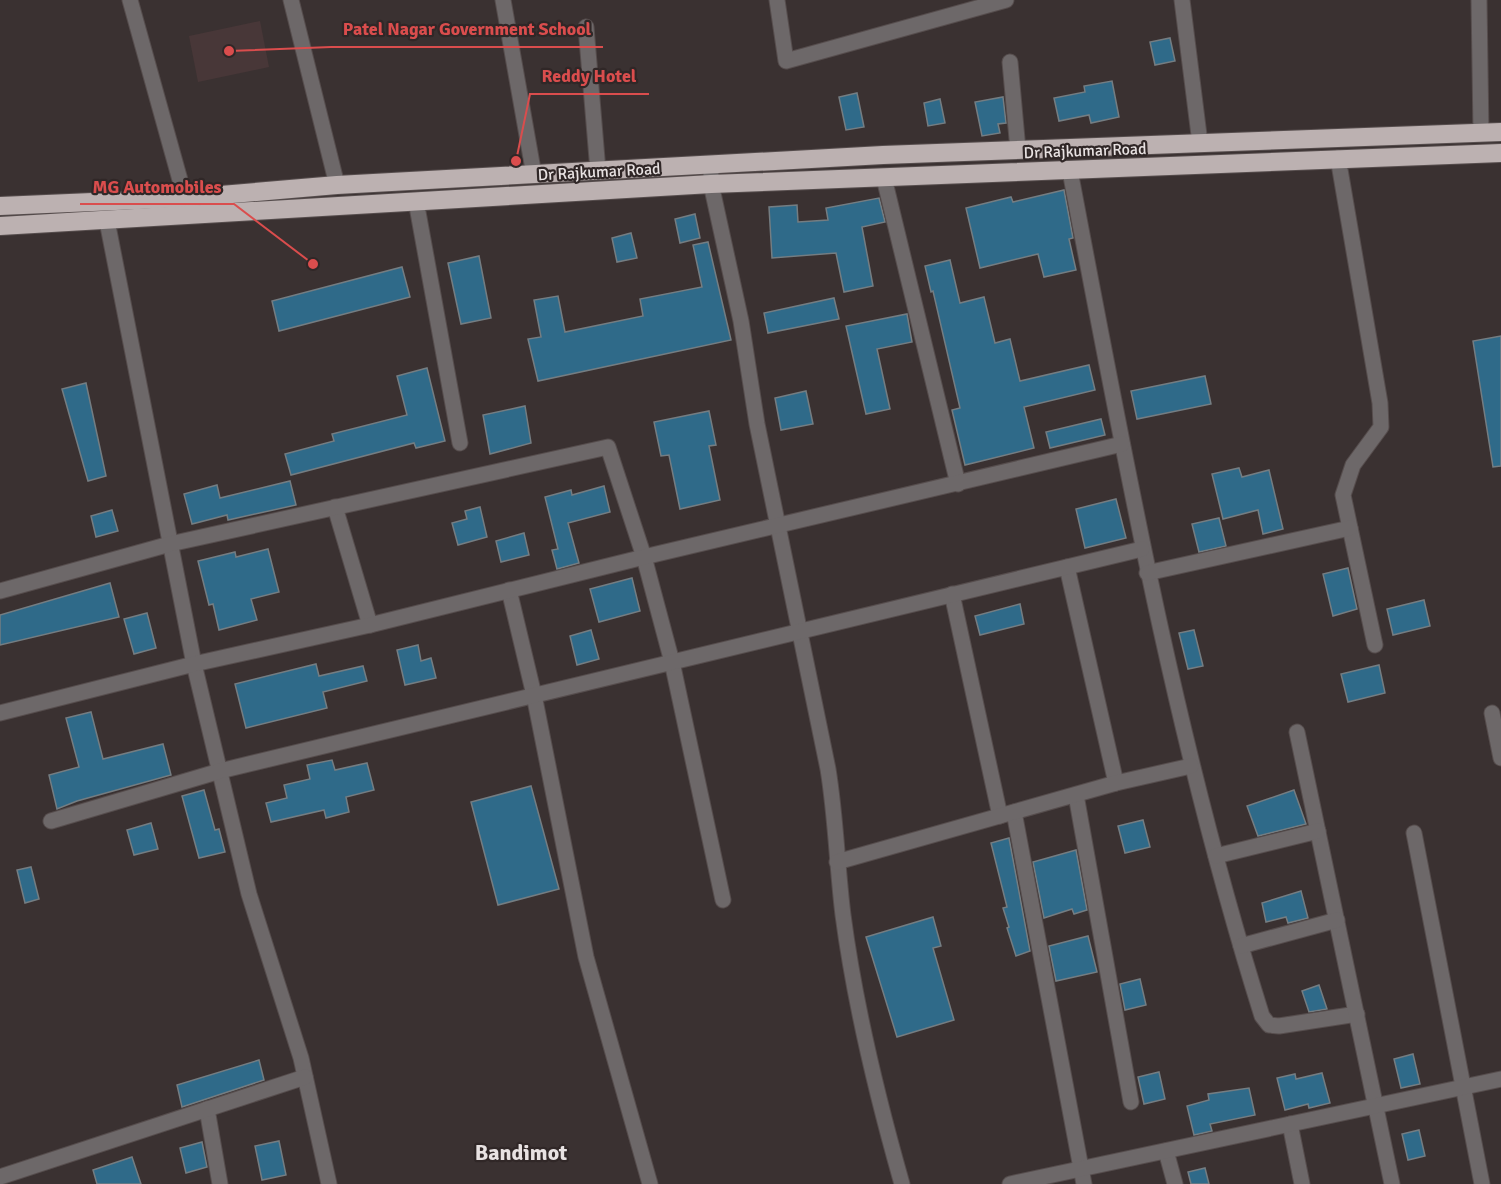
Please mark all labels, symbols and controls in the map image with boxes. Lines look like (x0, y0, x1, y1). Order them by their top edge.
callout: Patel Nagar Government School (331, 11, 603, 47)
text: Patel Nagar Government School (343, 18, 592, 40)
callout: Reddy Hotel (530, 58, 649, 94)
text: Reddy Hotel (542, 65, 637, 87)
street label: Dr Rajkumar Road (1023, 139, 1147, 163)
street label: Dr Rajkumar Road (537, 159, 661, 185)
callout: MG Automobiles (80, 168, 234, 204)
text: MG Automobiles (92, 176, 222, 198)
district label: Bandimot (475, 1139, 567, 1166)

